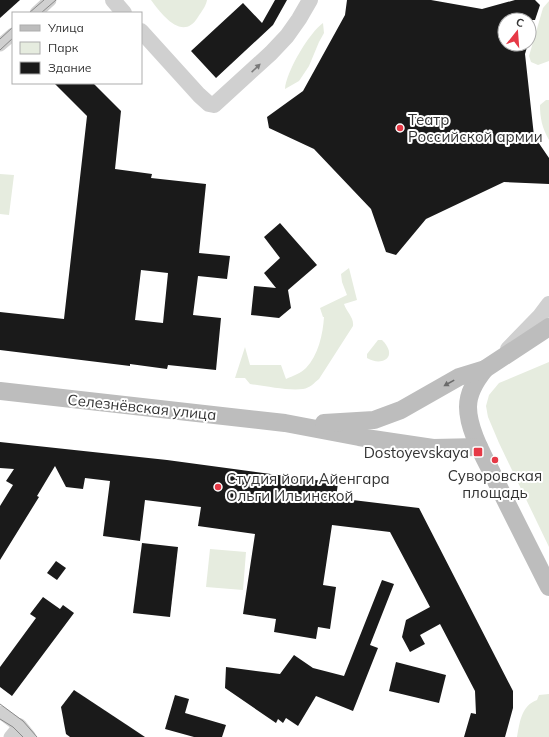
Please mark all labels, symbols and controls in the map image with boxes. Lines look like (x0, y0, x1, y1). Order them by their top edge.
legend (12, 12, 142, 84)
north arrow (497, 12, 537, 52)
text: С (514, 15, 526, 30)
text: Улица (47, 20, 84, 35)
text: Парк (48, 40, 79, 55)
text: Здание (48, 60, 92, 75)
one-way arrow (251, 63, 261, 72)
place label: Театр Российской армии (408, 110, 543, 146)
marker: Театр Российской армии (395, 123, 405, 133)
one-way arrow (443, 379, 455, 386)
street label: Селезнёвская улица (67, 390, 217, 424)
place label: Dostoyevskaya (364, 443, 469, 462)
marker: Dostoyevskaya (472, 446, 484, 458)
marker: Суворовская площадь (490, 455, 500, 465)
place label: Суворовская площадь (448, 466, 542, 502)
place label: Студия йоги Айенгара Ольги Ильинской (226, 469, 390, 505)
marker: Студия йоги Айенгара Ольги Ильинской (213, 482, 223, 492)

